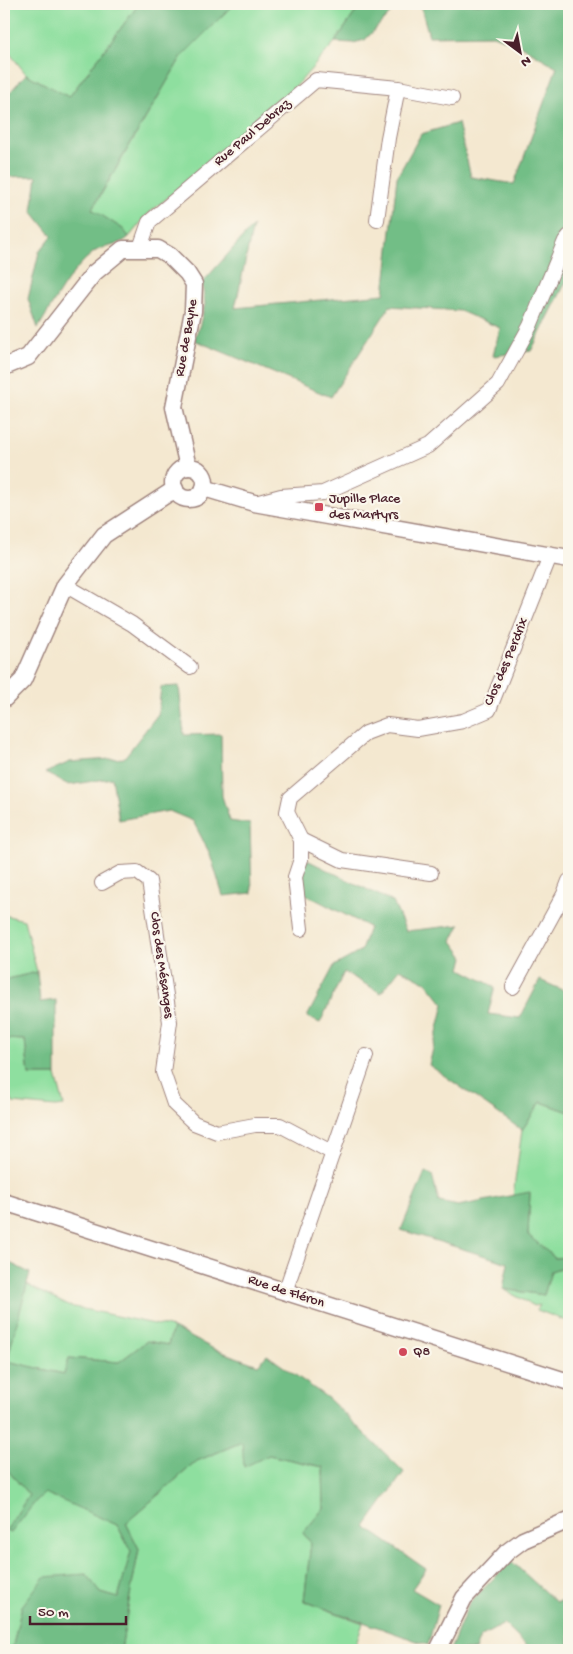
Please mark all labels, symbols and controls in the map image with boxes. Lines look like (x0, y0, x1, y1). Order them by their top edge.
north arrow (496, 28, 546, 78)
text: N (517, 51, 534, 71)
street label: Rue Paul Debraz (211, 95, 296, 170)
street label: Rue de Beyne (172, 297, 202, 378)
place label: Jupille Place des Martyrs (329, 491, 401, 524)
marker: Jupille Place des Martyrs (313, 501, 325, 513)
street label: Clos des Perdrix (481, 615, 533, 708)
street label: Clos des Mésanges (145, 911, 177, 1020)
street label: Rue de Fléron (246, 1272, 327, 1312)
place label: Q8 (413, 1344, 430, 1361)
marker: Q8 (397, 1346, 409, 1358)
scale bar (30, 1594, 126, 1626)
text: 50 m (38, 1604, 69, 1622)

